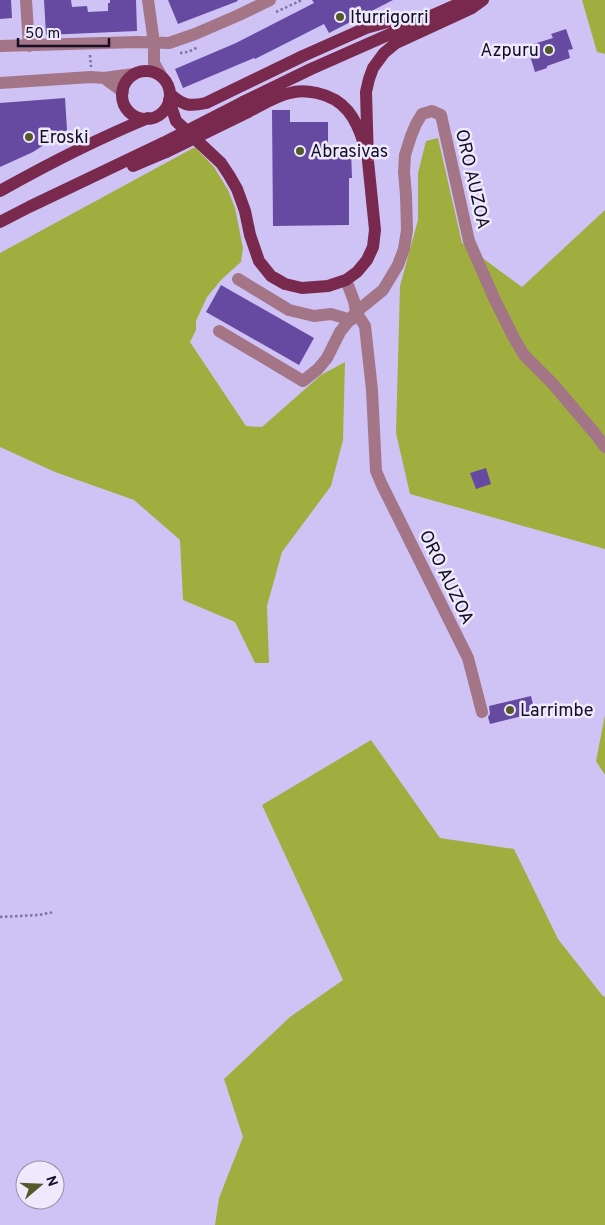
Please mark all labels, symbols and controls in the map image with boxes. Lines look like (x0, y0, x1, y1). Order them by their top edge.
place label: Iturrigorri (350, 7, 429, 30)
marker: Iturrigorri (334, 11, 346, 23)
scale bar (18, 15, 109, 47)
text: 50 m (25, 25, 60, 44)
place label: Azpuru (480, 40, 539, 63)
marker: Azpuru (543, 44, 555, 56)
place label: Eroski (39, 127, 89, 150)
street label: ORO AUZOA (449, 127, 494, 232)
marker: Eroski (23, 131, 35, 143)
place label: Abrasivas (310, 141, 388, 164)
marker: Abrasivas (294, 145, 306, 157)
street label: ORO AUZOA (413, 527, 478, 628)
place label: Larrimbe (520, 700, 594, 723)
marker: Larrimbe (504, 704, 516, 716)
north arrow (15, 1160, 65, 1210)
text: N (41, 1174, 61, 1189)

